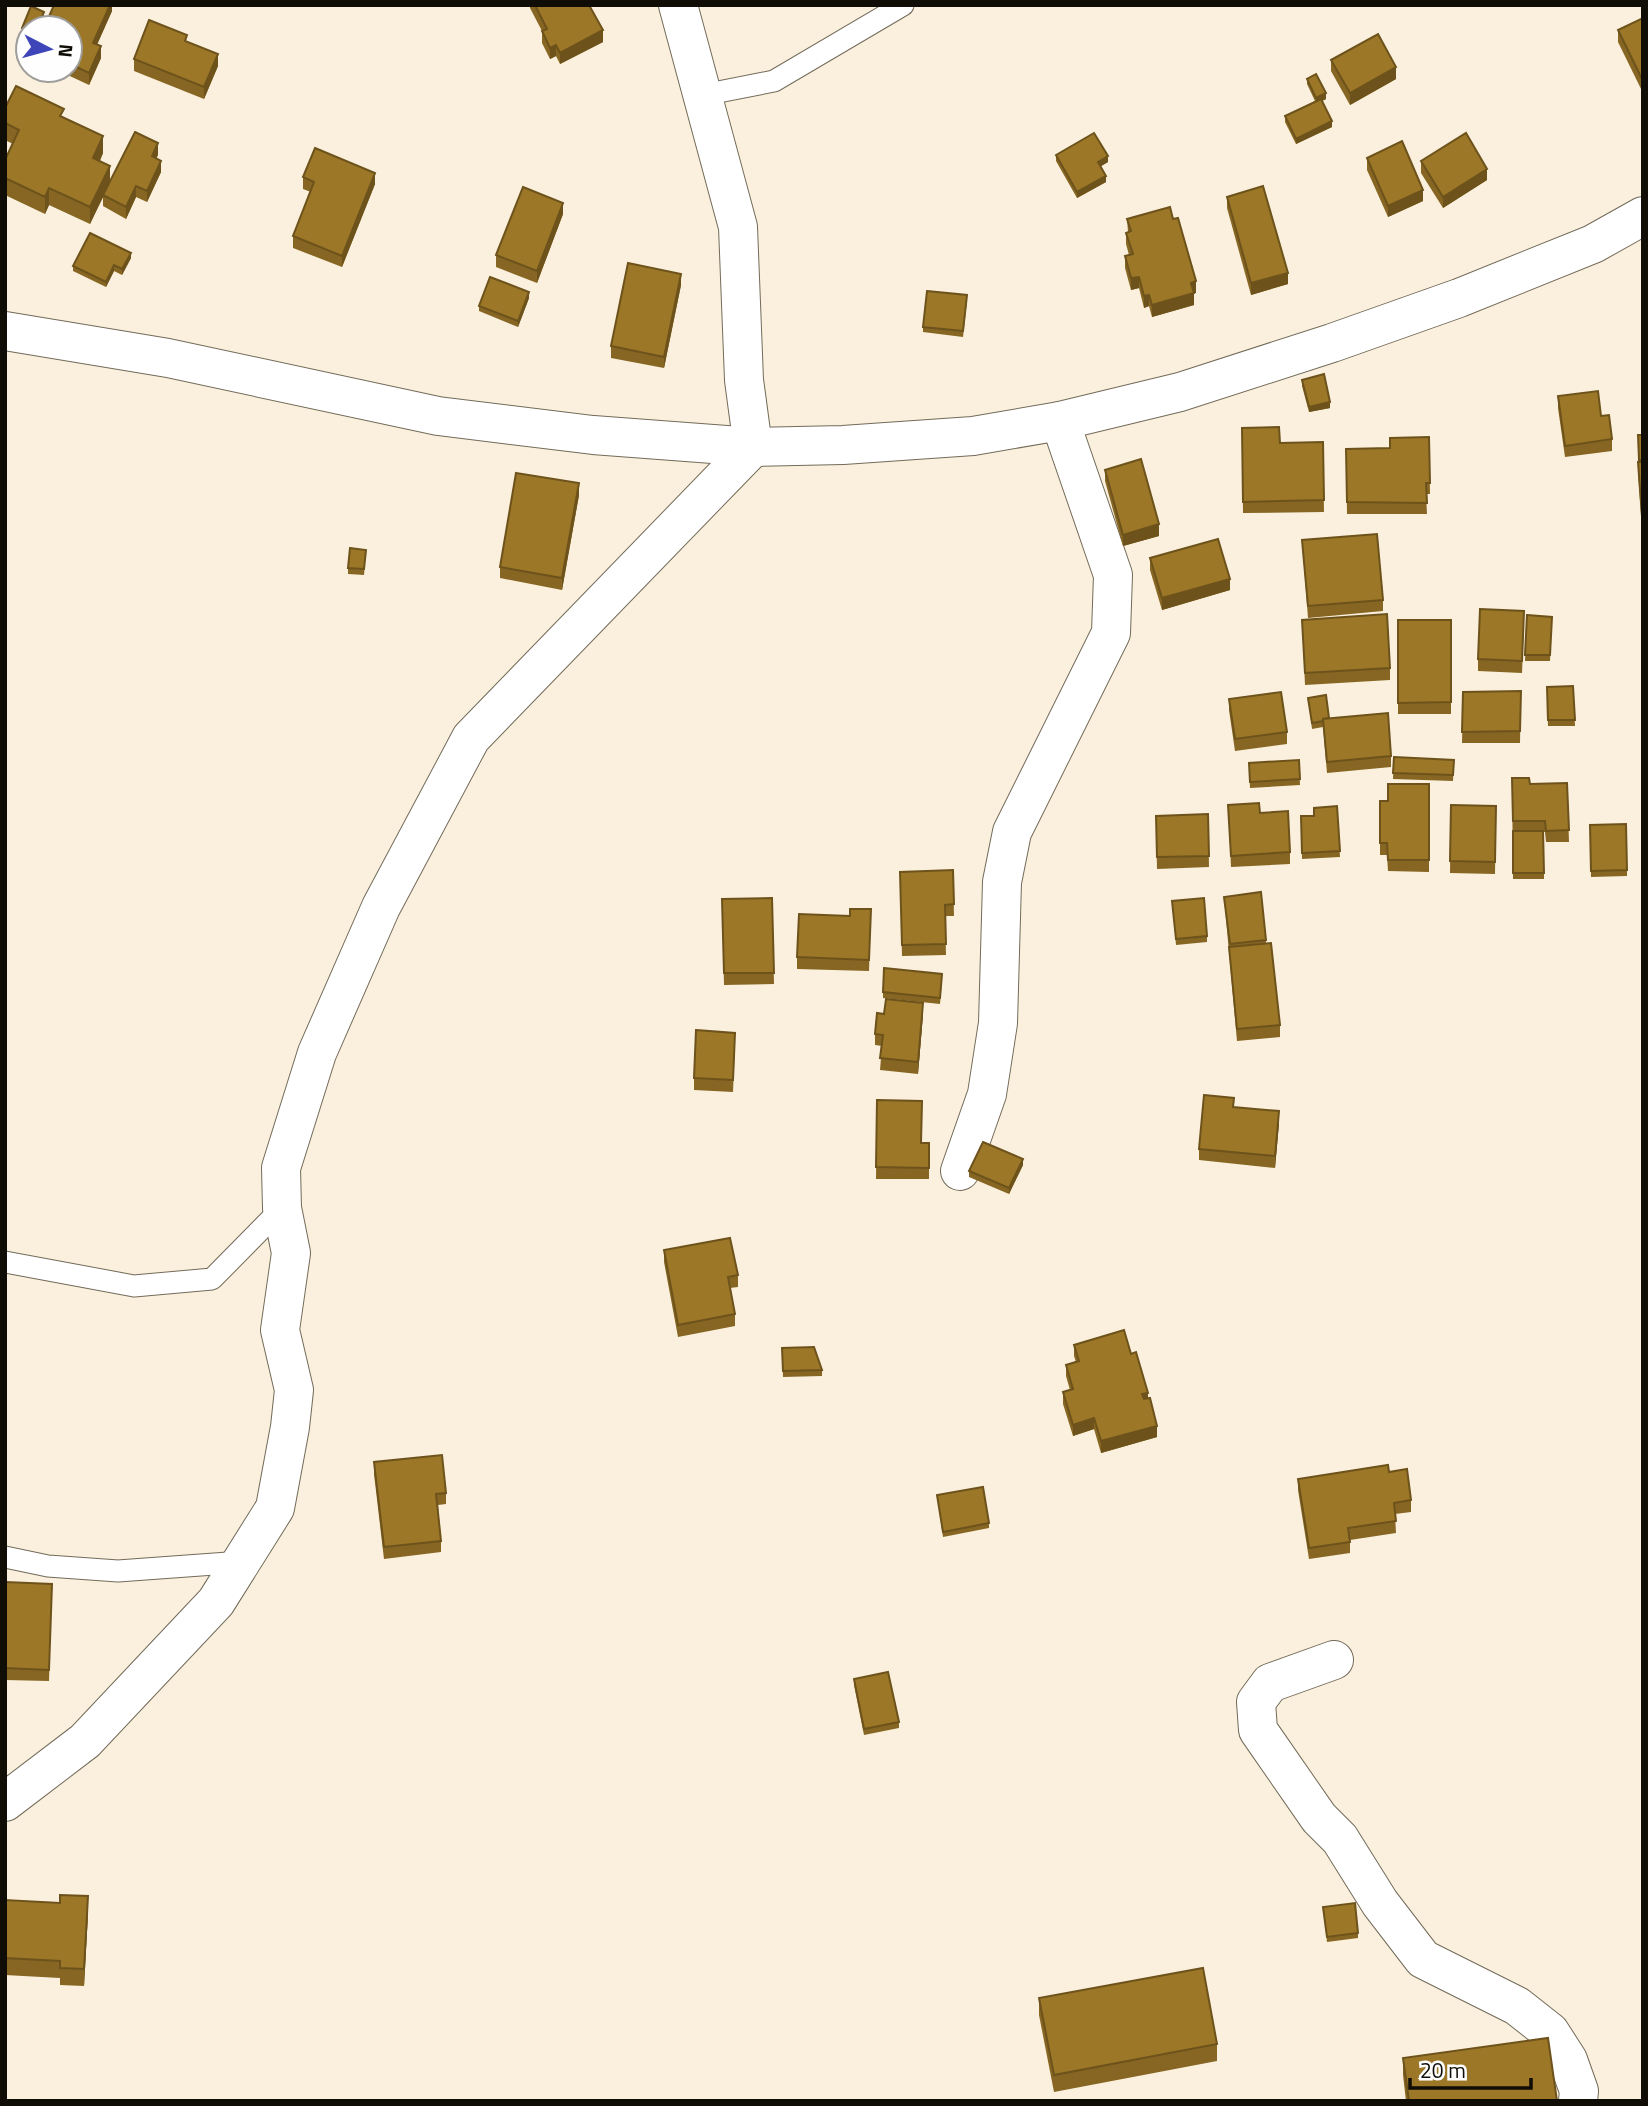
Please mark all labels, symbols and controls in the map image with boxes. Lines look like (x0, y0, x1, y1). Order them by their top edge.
north arrow (14, 14, 84, 84)
text: N (51, 43, 82, 59)
scale bar (1410, 2046, 1531, 2090)
text: 20 m (1420, 2054, 1466, 2086)

